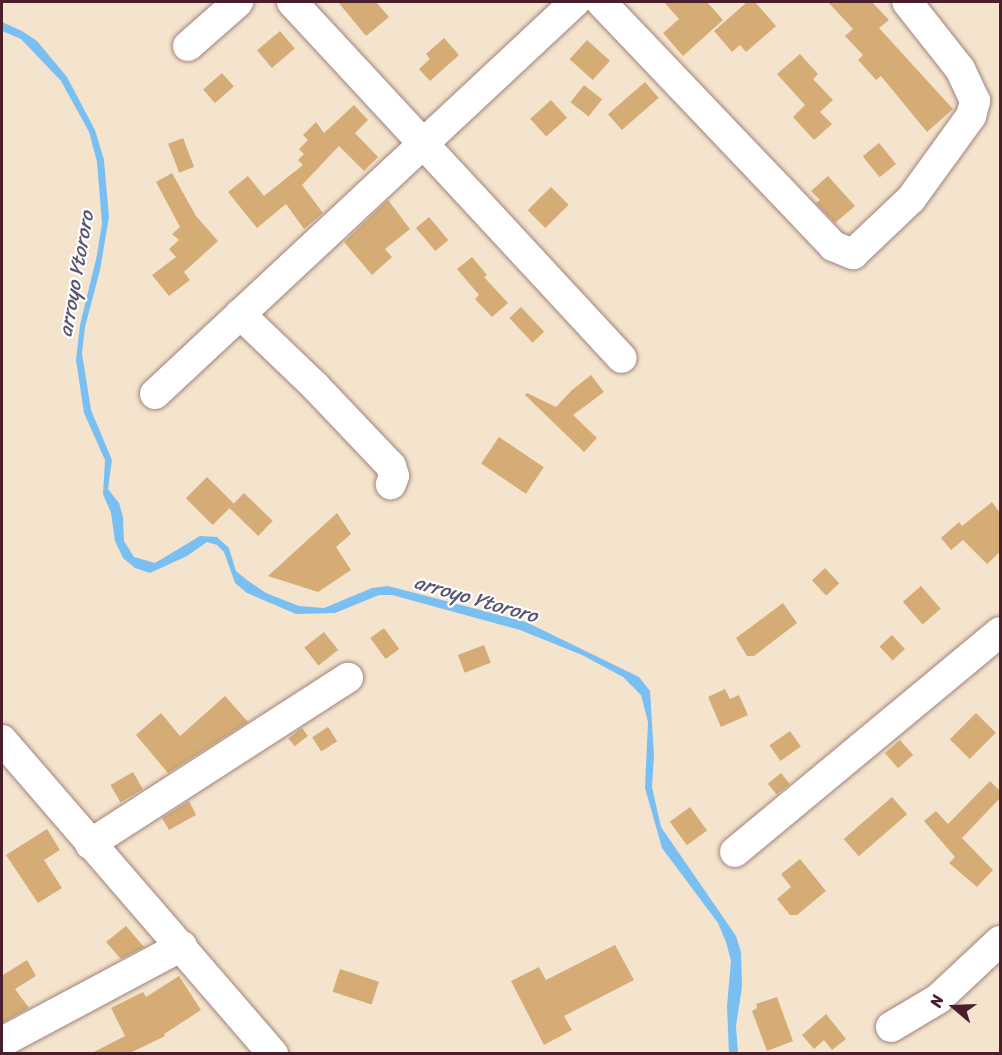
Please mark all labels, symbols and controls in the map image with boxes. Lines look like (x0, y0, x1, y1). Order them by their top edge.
water label: arroyo Ytororo (53, 209, 99, 339)
water label: arroyo Ytororo (412, 570, 540, 628)
north arrow (924, 977, 984, 1037)
text: N (921, 991, 952, 1011)

